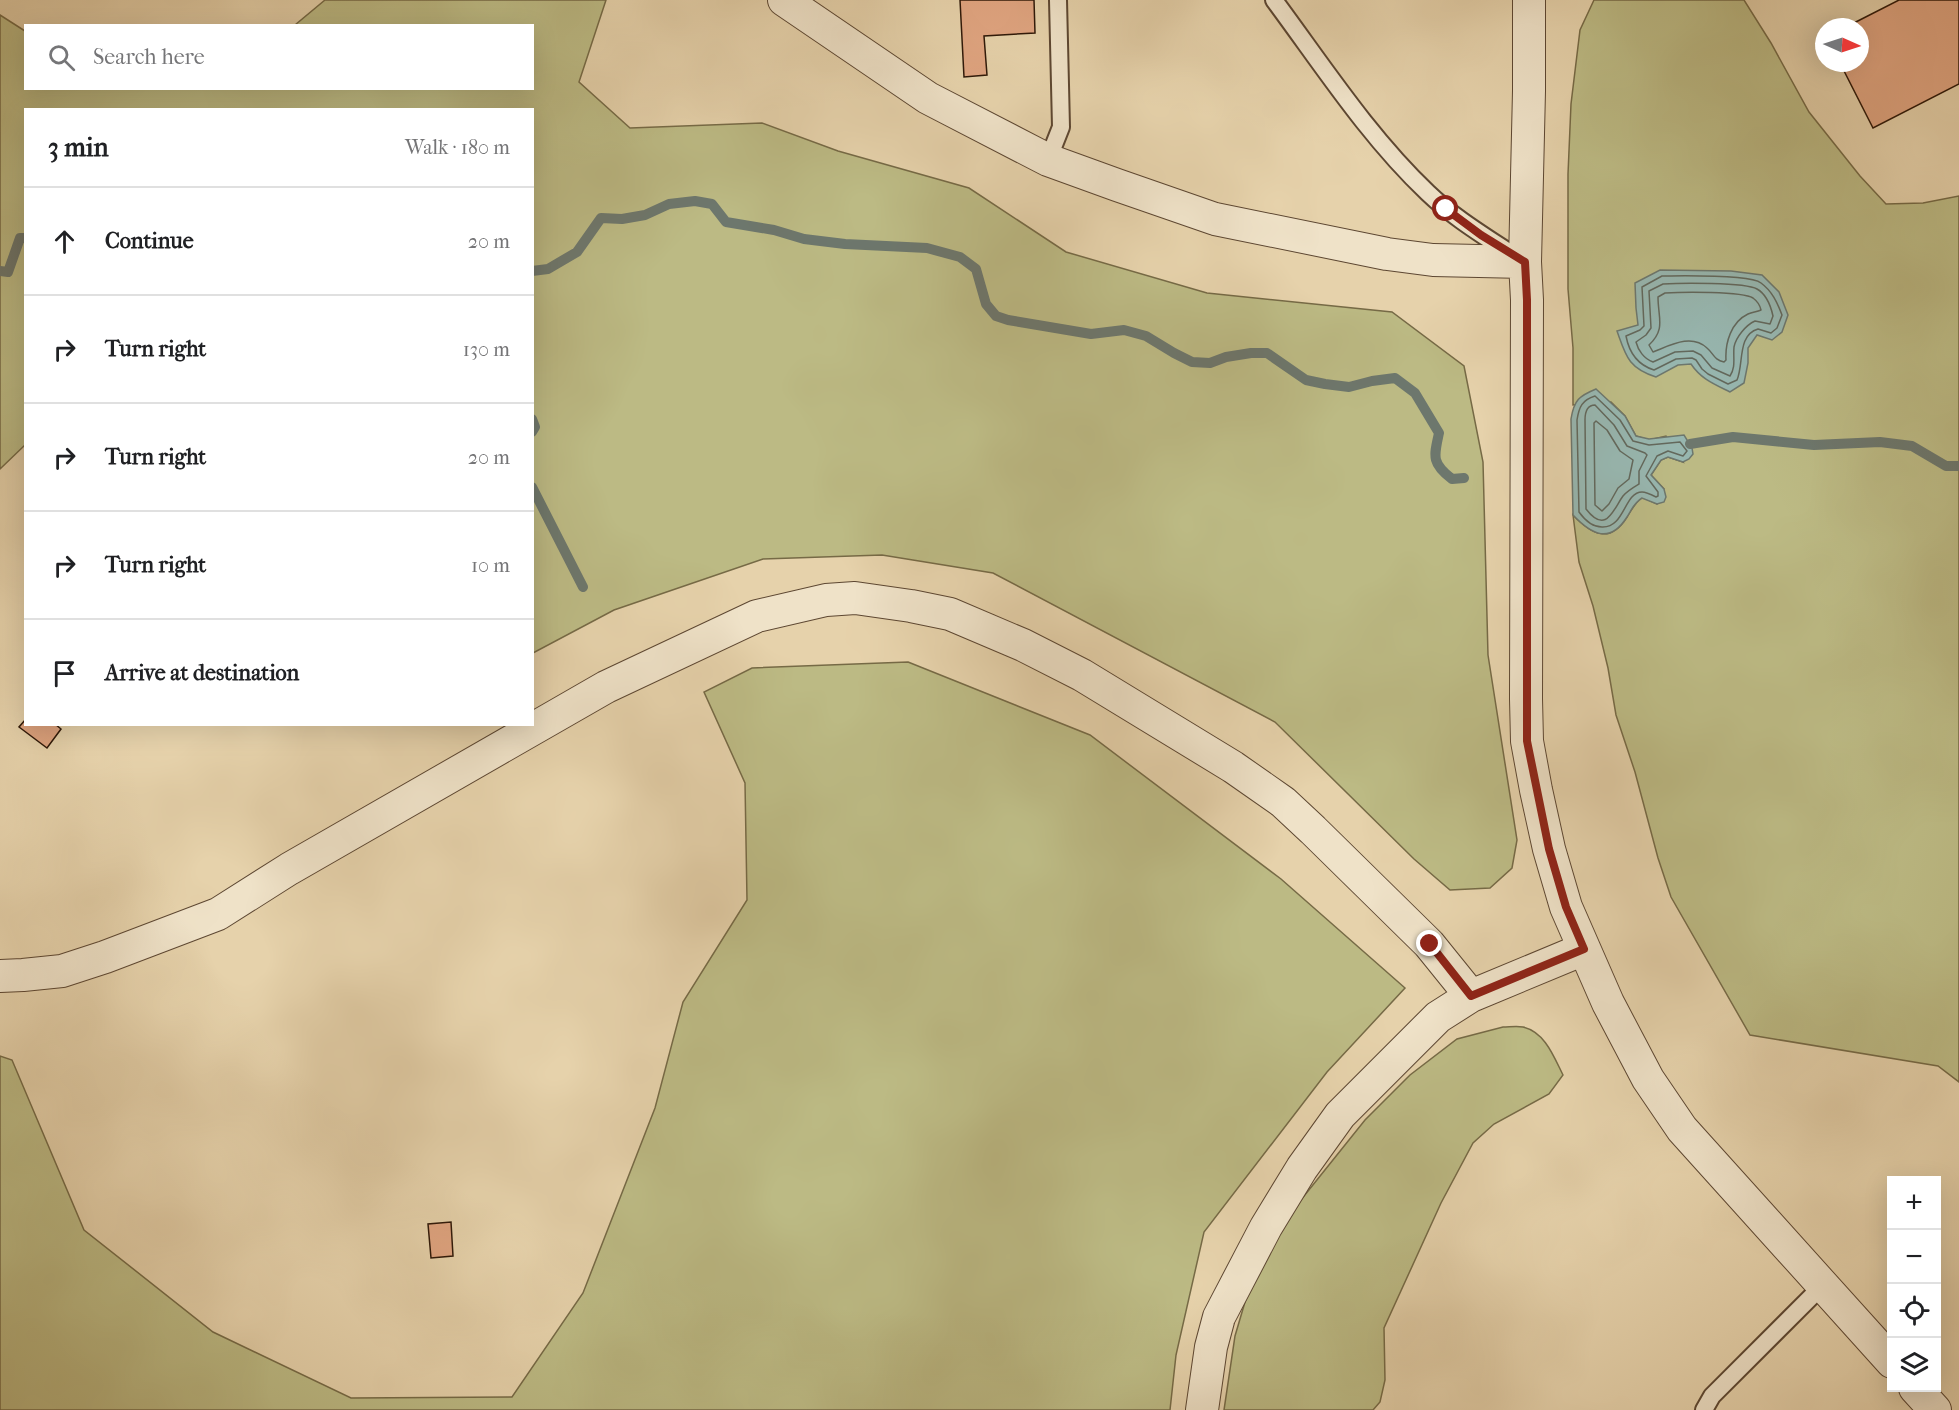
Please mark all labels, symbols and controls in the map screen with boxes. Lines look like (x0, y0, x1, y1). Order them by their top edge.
north arrow (1815, 18, 1869, 72)
search box (24, 24, 534, 90)
icon: search (45, 41, 78, 74)
text: Search here (93, 44, 205, 70)
text: 3 min (48, 132, 109, 163)
text: Walk · 180 m (405, 136, 510, 159)
route start (1432, 195, 1458, 221)
icon: ahead (48, 225, 81, 258)
text: Continue (105, 228, 194, 254)
text: 20 m (468, 230, 510, 253)
icon: right (48, 333, 81, 366)
text: Turn right (105, 336, 206, 362)
text: 130 m (463, 338, 510, 361)
icon: right (48, 441, 81, 474)
text: Turn right (105, 444, 206, 470)
text: 20 m (468, 446, 510, 469)
icon: right (48, 549, 81, 582)
text: Turn right (105, 552, 206, 578)
text: 10 m (471, 554, 510, 577)
icon: arrive (48, 657, 81, 690)
text: Arrive at destination (105, 660, 299, 686)
route end (1416, 930, 1442, 956)
map controls (1887, 1176, 1941, 1392)
button: + (1887, 1176, 1941, 1230)
button: − (1887, 1230, 1941, 1284)
button: locate (1887, 1284, 1941, 1338)
button: layers (1887, 1338, 1941, 1392)

